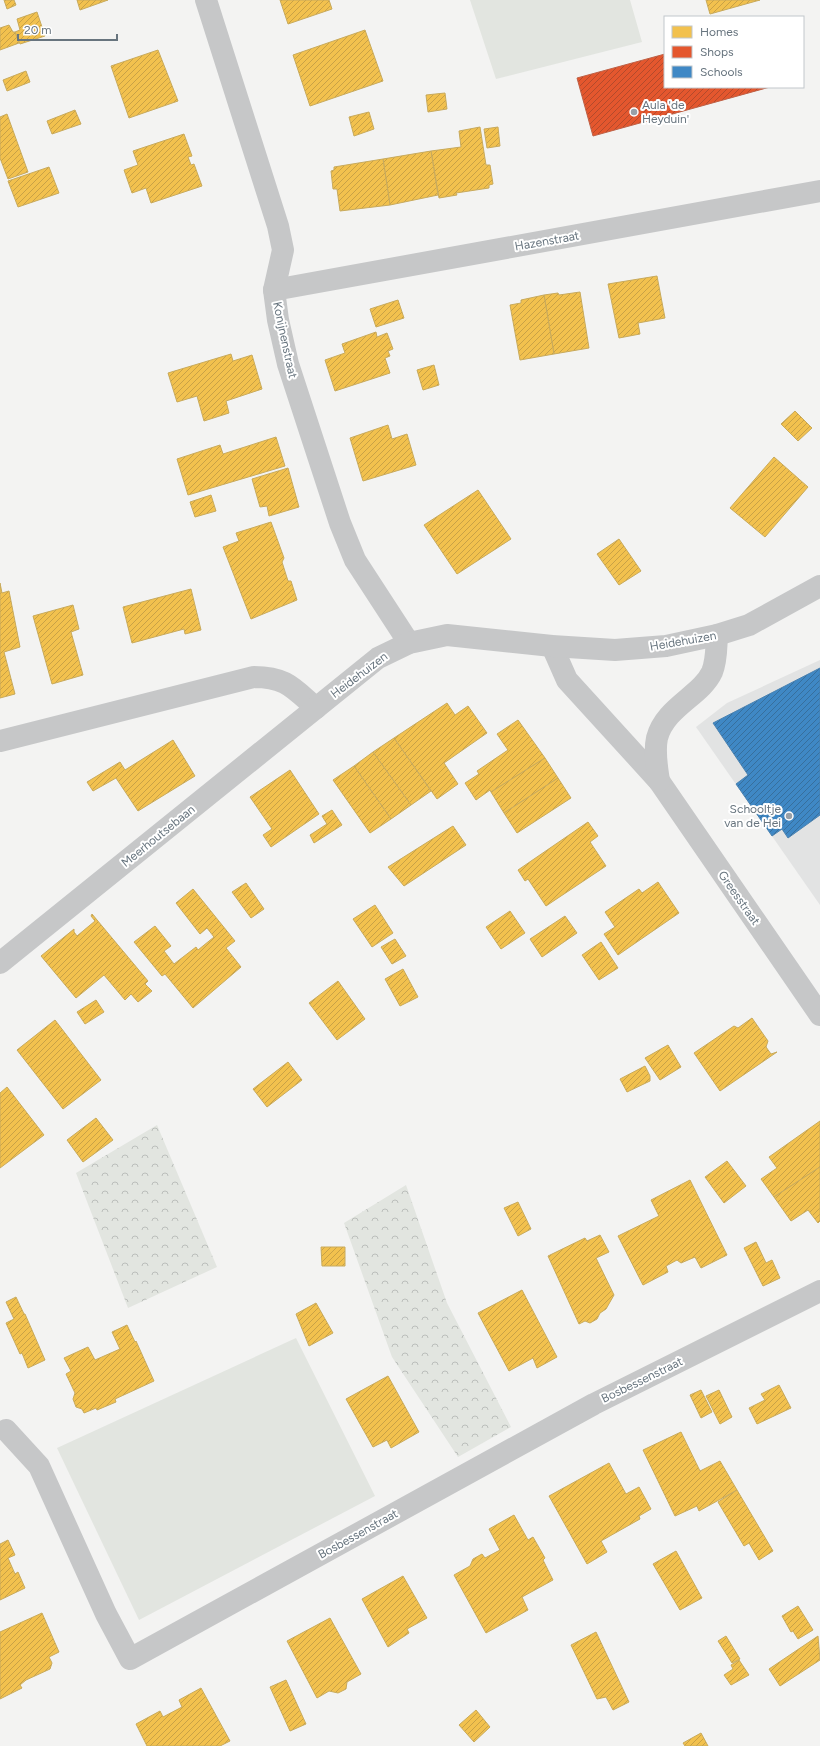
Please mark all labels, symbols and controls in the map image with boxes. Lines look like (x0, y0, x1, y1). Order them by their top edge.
scale bar (18, 16, 117, 42)
legend (664, 16, 804, 88)
text: 20 m (24, 23, 52, 37)
text: Homes (700, 25, 739, 39)
text: Shops (700, 45, 734, 59)
text: Schools (700, 65, 743, 79)
place label: Aula 'de Heyduin' (642, 98, 689, 126)
marker: Aula 'de Heyduin' (629, 107, 639, 117)
street label: Hazenstraat (514, 228, 581, 254)
street label: Konijnenstraat (270, 300, 300, 380)
street label: Heidehuizen (649, 628, 718, 654)
street label: Heidehuizen (328, 649, 390, 701)
street label: Meerhoutsebaan (118, 802, 198, 870)
place label: Schooltje van de Hei (724, 802, 781, 830)
marker: Schooltje van de Hei (784, 811, 794, 821)
street label: Greesstraat (715, 868, 763, 928)
street label: Bosbessenstraat (599, 1354, 685, 1406)
street label: Bosbessenstraat (316, 1506, 401, 1562)

